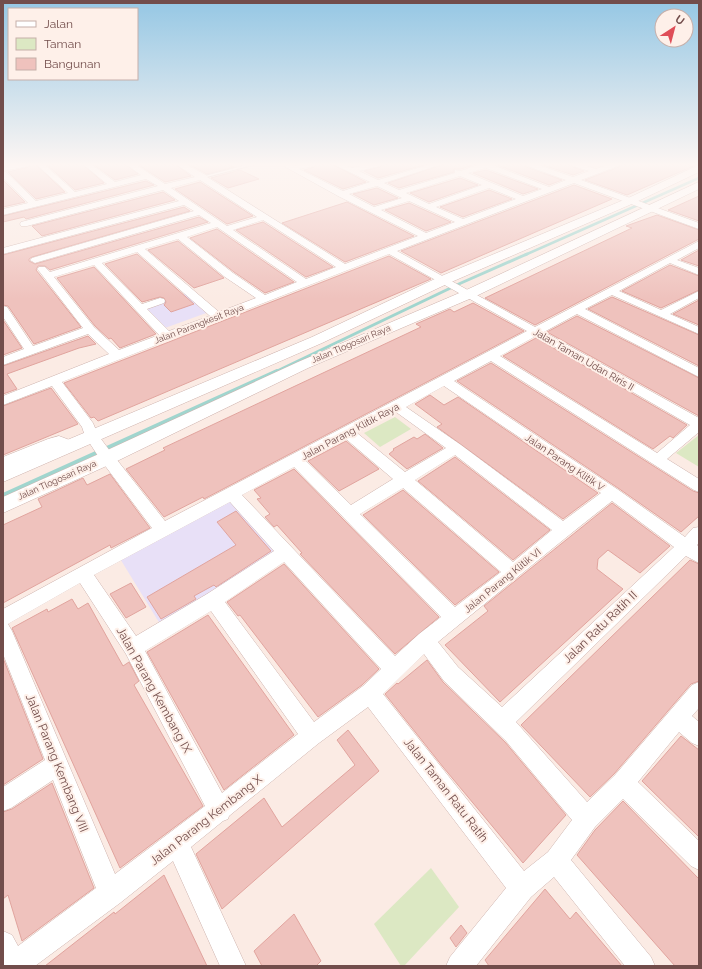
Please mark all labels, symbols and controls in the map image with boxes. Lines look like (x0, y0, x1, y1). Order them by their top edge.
legend (8, 8, 138, 80)
north arrow (654, 8, 694, 48)
text: U (672, 13, 687, 28)
text: Jalan (44, 17, 73, 31)
text: Taman (44, 37, 81, 51)
text: Bangunan (44, 57, 101, 71)
street label: Jalan Parangkesit Raya (153, 302, 245, 346)
street label: Jalan Tlogosari Raya (310, 323, 392, 365)
street label: Jalan Taman Udan Riris II (532, 326, 636, 393)
street label: Jalan Parang Klitik Raya (300, 401, 401, 462)
street label: Jalan Parang Klitik V (523, 432, 607, 493)
street label: Jalan Tlogosari Raya (16, 458, 98, 502)
street label: Jalan Parang Klitik VI (462, 546, 543, 615)
street label: Jalan Ratu Ratih II (560, 588, 640, 666)
street label: Jalan Parang Kembang IX (114, 625, 195, 756)
street label: Jalan Parang Kembang VIII (23, 692, 91, 834)
street label: Jalan Taman Ratu Ratih (401, 735, 491, 845)
street label: Jalan Parang Kembang X (147, 772, 265, 868)

